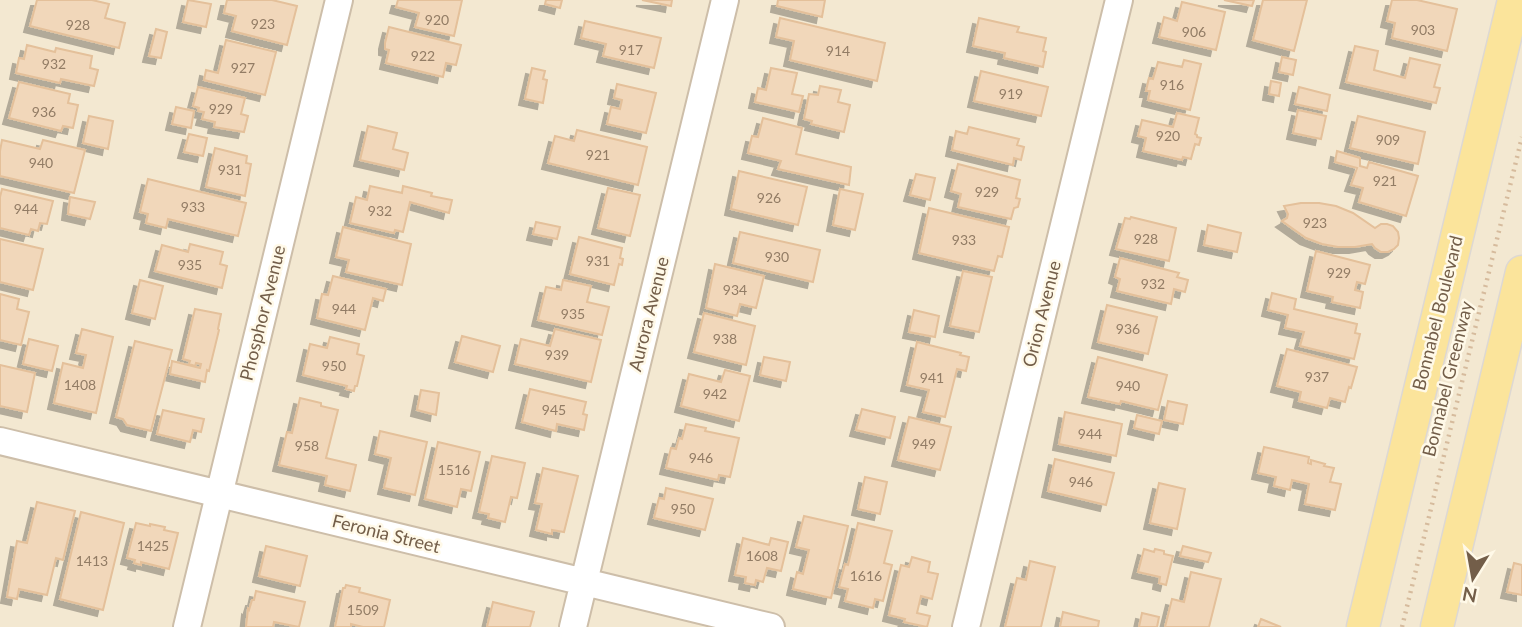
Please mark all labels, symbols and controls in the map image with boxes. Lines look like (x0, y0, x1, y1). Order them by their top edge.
house number: 920 (425, 11, 449, 28)
house number: 923 (251, 15, 275, 32)
house number: 928 (66, 16, 90, 33)
house number: 903 (1411, 21, 1435, 38)
house number: 906 (1182, 23, 1206, 40)
house number: 917 (619, 41, 643, 58)
house number: 914 (826, 42, 850, 59)
house number: 922 (411, 47, 435, 64)
house number: 932 (42, 55, 66, 72)
house number: 927 (231, 59, 255, 76)
house number: 916 (1160, 76, 1184, 93)
house number: 919 (999, 85, 1023, 102)
house number: 929 (209, 100, 233, 117)
house number: 936 (32, 103, 56, 120)
house number: 920 (1156, 127, 1180, 144)
house number: 909 (1376, 131, 1400, 148)
house number: 921 (586, 146, 610, 163)
house number: 940 (29, 154, 53, 171)
house number: 931 (218, 161, 242, 178)
house number: 921 (1373, 172, 1397, 189)
house number: 929 (975, 183, 999, 200)
house number: 926 (757, 189, 781, 206)
house number: 933 (181, 198, 205, 215)
house number: 944 (14, 200, 38, 217)
house number: 932 (368, 202, 392, 219)
house number: 923 (1303, 214, 1327, 231)
house number: 928 (1134, 230, 1158, 247)
house number: 933 (952, 231, 976, 248)
street label: Bonnabel Boulevard (1407, 233, 1467, 392)
street label: Phosphor Avenue (235, 243, 290, 383)
house number: 930 (765, 248, 789, 265)
house number: 931 (586, 252, 610, 269)
street label: Aurora Avenue (623, 254, 673, 373)
house number: 935 (178, 256, 202, 273)
street label: Orion Avenue (1017, 258, 1065, 369)
house number: 929 (1327, 264, 1351, 281)
house number: 932 (1141, 275, 1165, 292)
house number: 934 (723, 281, 747, 298)
street label: Bonnabel Greenway (1417, 298, 1477, 459)
house number: 944 (332, 300, 356, 317)
house number: 935 (561, 305, 585, 322)
house number: 936 (1116, 320, 1140, 337)
house number: 938 (713, 330, 737, 347)
house number: 939 (545, 346, 569, 363)
house number: 950 (322, 357, 346, 374)
house number: 937 (1305, 368, 1329, 385)
house number: 941 (920, 369, 944, 386)
house number: 1408 (64, 376, 96, 393)
house number: 940 (1116, 377, 1140, 394)
house number: 942 (703, 385, 727, 402)
house number: 945 (542, 401, 566, 418)
house number: 944 (1078, 425, 1102, 442)
house number: 949 (912, 435, 936, 452)
house number: 958 (295, 437, 319, 454)
house number: 946 (689, 449, 713, 466)
house number: 1516 (438, 461, 470, 478)
house number: 946 (1069, 473, 1093, 490)
house number: 950 (671, 500, 695, 517)
street label: Feronia Street (330, 509, 443, 557)
house number: 1425 (137, 537, 169, 554)
north arrow (1438, 543, 1508, 613)
house number: 1608 (746, 547, 778, 564)
house number: 1413 (76, 552, 108, 569)
house number: 1616 (850, 567, 882, 584)
text: N (1460, 582, 1479, 608)
house number: 1509 (347, 601, 379, 618)

